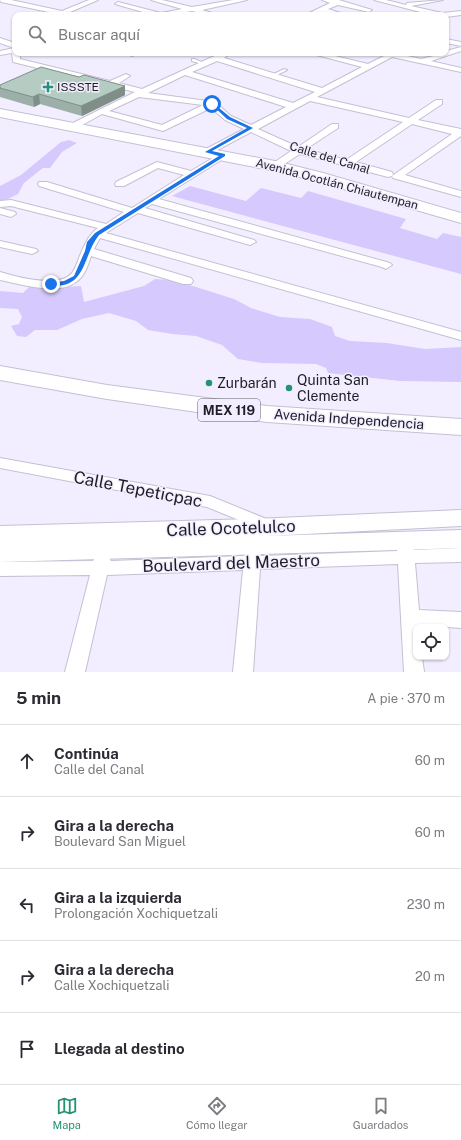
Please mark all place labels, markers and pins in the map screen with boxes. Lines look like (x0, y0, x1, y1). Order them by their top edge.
place label: ISSSTE (57, 80, 99, 94)
marker: ISSSTE (42, 81, 54, 93)
place label: Quinta San Clemente (297, 372, 369, 404)
place label: Zurbarán (217, 375, 277, 391)
marker: Zurbarán (204, 378, 214, 388)
marker: Quinta San Clemente (284, 383, 294, 393)

